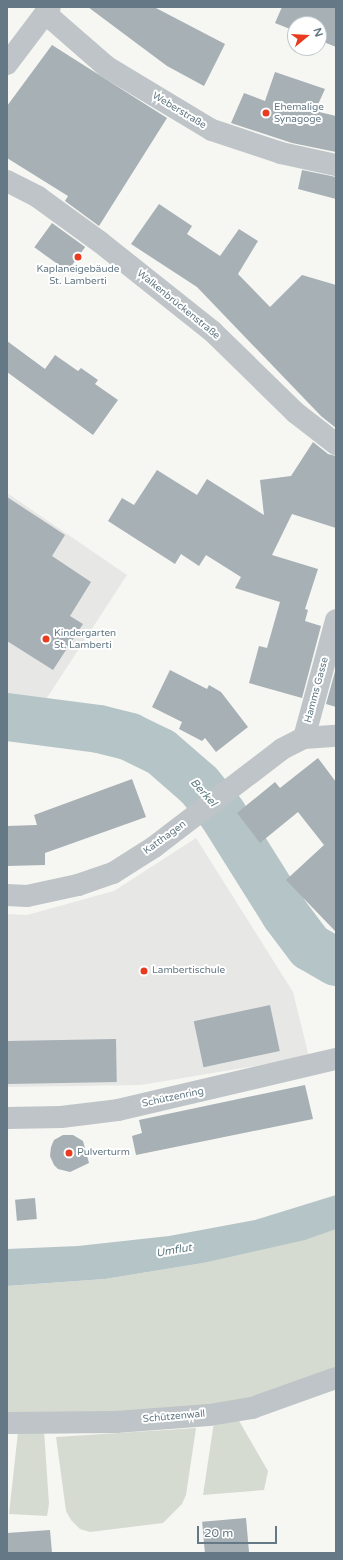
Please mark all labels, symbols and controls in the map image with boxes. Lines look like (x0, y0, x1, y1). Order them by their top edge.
north arrow (287, 16, 327, 56)
text: N (310, 26, 325, 39)
street label: Weberstraße (150, 90, 208, 132)
place label: Ehemalige Synagoge (274, 101, 324, 124)
marker: Ehemalige Synagoge (261, 108, 271, 118)
marker: Kaplaneigebäude St. Lamberti (73, 252, 83, 262)
place label: Kaplaneigebäude St. Lamberti (37, 263, 119, 286)
street label: Walkenbrückenstraße (134, 268, 222, 342)
place label: Kindergarten St. Lamberti (54, 627, 116, 650)
marker: Kindergarten St. Lamberti (41, 634, 51, 644)
street label: Hamms Gasse (302, 656, 332, 724)
water label: Berkel (187, 776, 219, 810)
street label: Katthagen (141, 819, 189, 857)
place label: Lambertischule (152, 965, 225, 977)
marker: Lambertischule (139, 966, 149, 976)
street label: Schützenring (141, 1086, 205, 1110)
place label: Pulverturm (77, 1147, 130, 1159)
marker: Pulverturm (64, 1148, 74, 1158)
water label: Umflut (155, 1241, 193, 1261)
street label: Schützenwall (142, 1408, 206, 1426)
scale bar (199, 1518, 279, 1544)
text: 20 m (204, 1526, 233, 1540)

